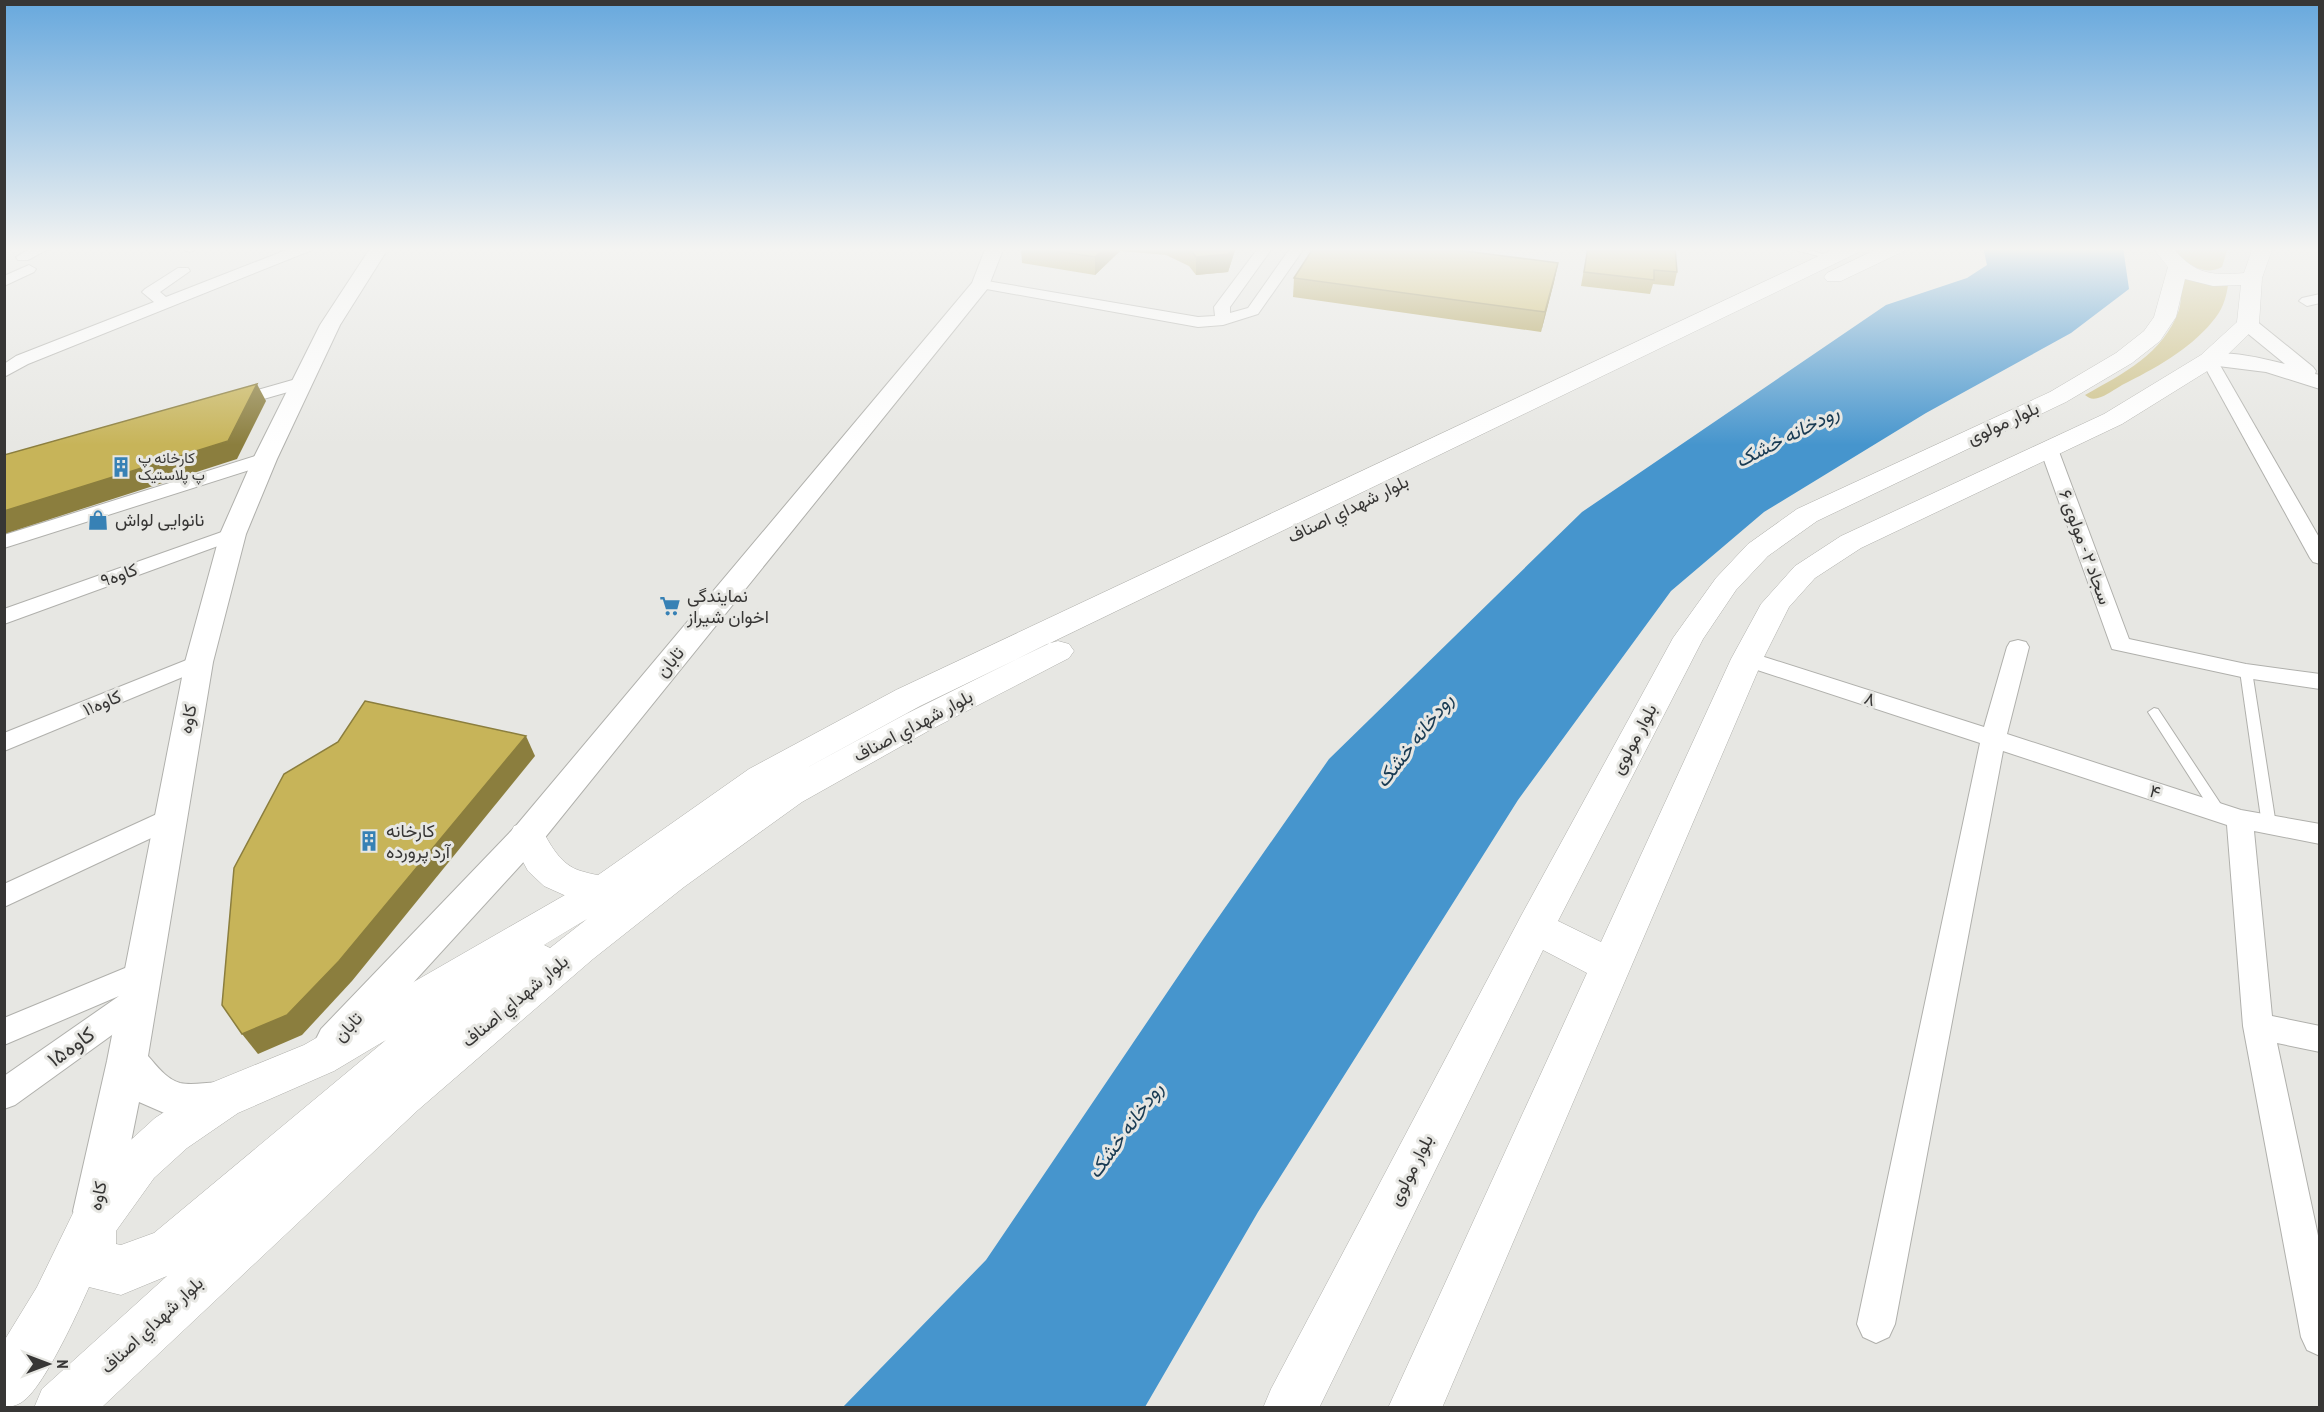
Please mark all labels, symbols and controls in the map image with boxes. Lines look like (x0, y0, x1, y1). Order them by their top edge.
street label: بلوار مولوی (1963, 396, 2042, 449)
water label: رودخانه خشک (1731, 399, 1843, 473)
place label: کارخانه پ پ پلاستیک (138, 448, 205, 485)
building icon: کارخانه پ پ پلاستیک (109, 455, 133, 479)
street label: بلوار شهداي اصناف (1283, 469, 1414, 551)
street label: سجاد ۲ - مولوی ۶ (2054, 486, 2117, 607)
shop icon: نانوایی لواش (86, 508, 110, 532)
place label: نانوایی لواش (115, 508, 204, 531)
street label: کاوه۹ (97, 557, 141, 592)
place label: نمایندگی اخوان شیراز (686, 584, 769, 628)
supermarket icon: نمایندگی اخوان شیراز (658, 594, 682, 618)
street label: تابان (650, 642, 689, 682)
street label: کاوه۱۱ (79, 684, 124, 721)
street label: بلوار شهداي اصناف (849, 684, 978, 770)
street label: ۸ (1862, 686, 1879, 711)
water label: رودخانه خشک (1369, 687, 1459, 793)
street label: بلوار مولوی (1605, 700, 1662, 778)
street label: کاوه (173, 702, 202, 735)
street label: ۴ (2147, 779, 2164, 804)
place label: کارخانه آرد پرورده (386, 819, 452, 864)
building icon: کارخانه آرد پرورده (357, 829, 381, 853)
street label: بلوار شهداي اصناف (457, 949, 575, 1055)
street label: تابان (328, 1007, 367, 1047)
street label: کاوه۱۵ (42, 1020, 100, 1073)
water label: رودخانه خشک (1081, 1076, 1169, 1183)
street label: بلوار مولوی (1383, 1130, 1438, 1209)
street label: کاوه (83, 1179, 112, 1213)
street label: بلوار شهداي اصناف (95, 1271, 211, 1381)
north arrow (18, 1334, 78, 1394)
text: N (53, 1360, 73, 1368)

